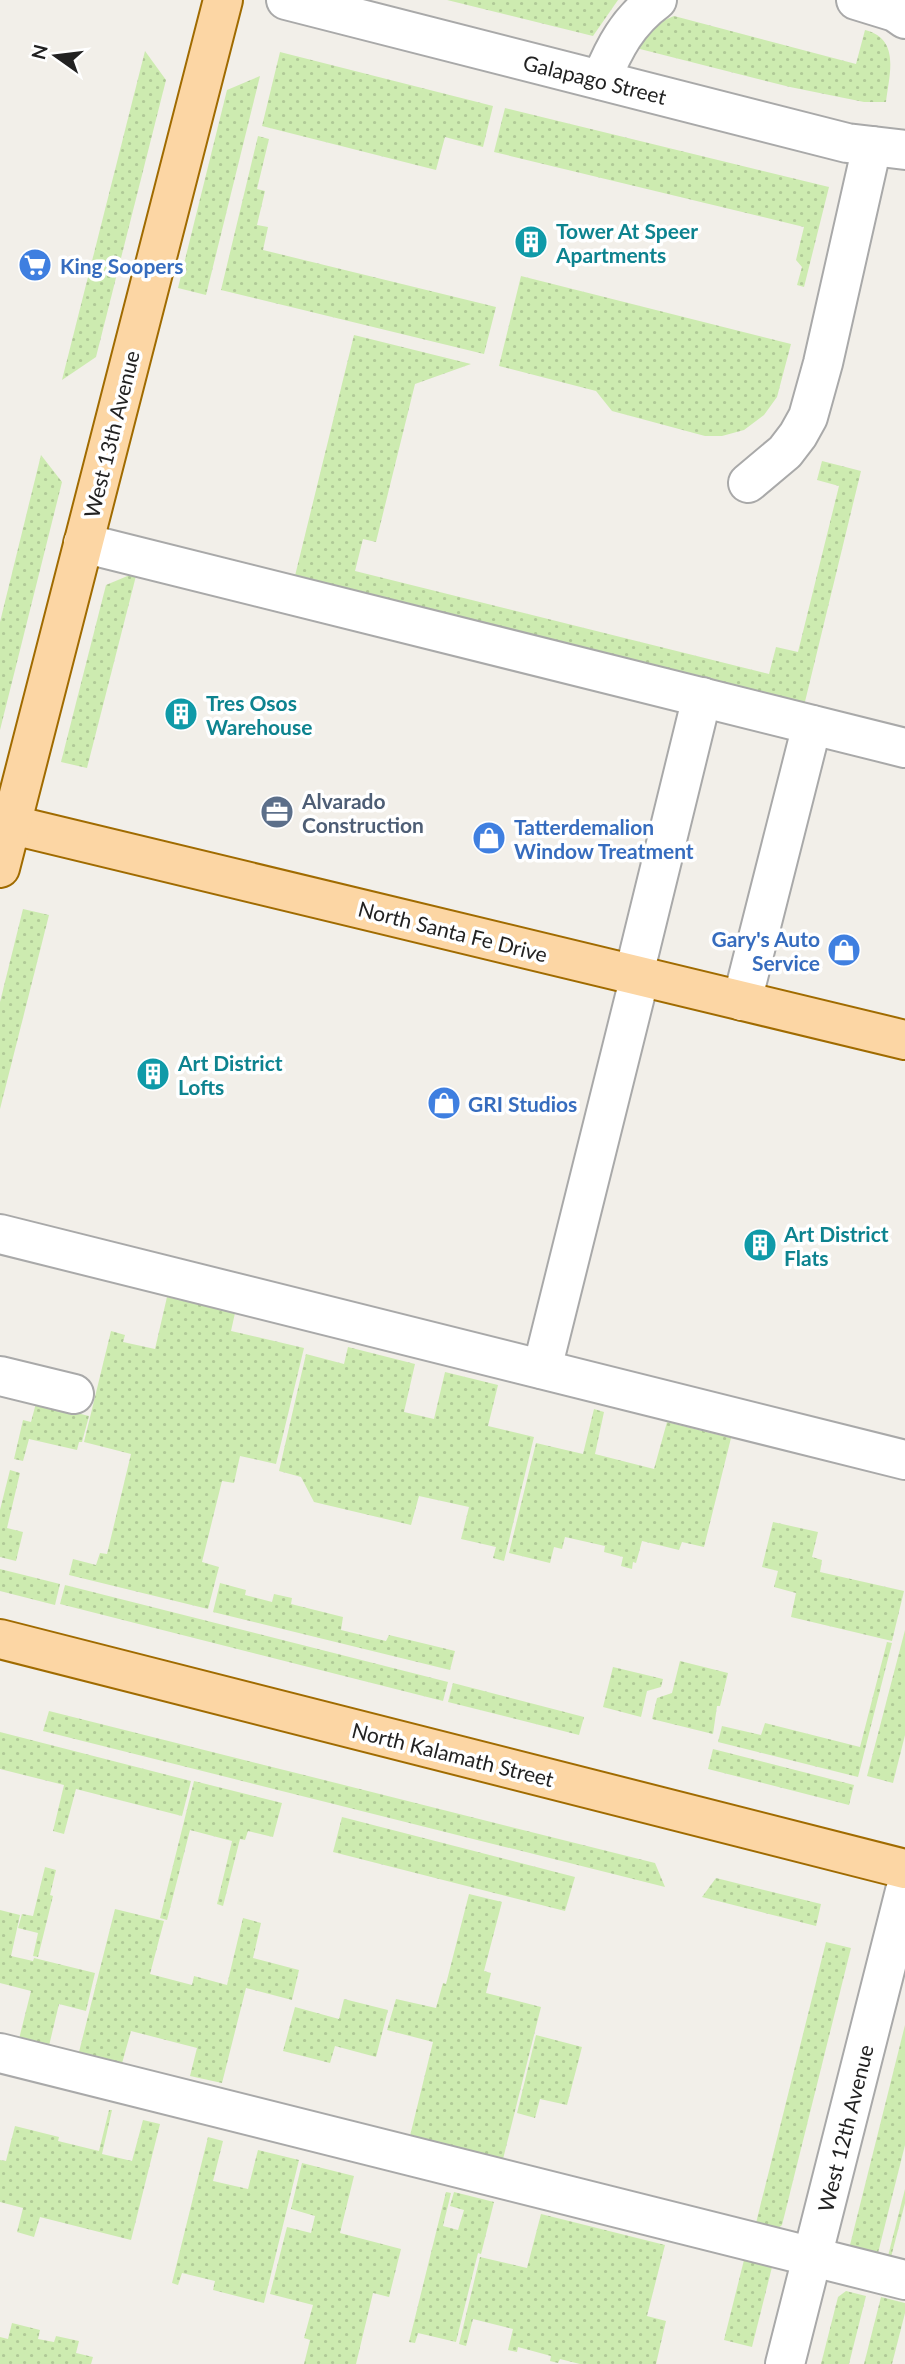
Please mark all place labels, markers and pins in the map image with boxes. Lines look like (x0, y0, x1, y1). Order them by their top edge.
place label: Tower At Speer Apartments (555, 218, 698, 267)
building icon: Tower At Speer Apartments (512, 223, 550, 261)
supermarket icon: King Soopers (16, 246, 54, 284)
place label: King Soopers (60, 253, 184, 278)
place label: Tres Osos Warehouse (206, 690, 312, 739)
building icon: Tres Osos Warehouse (162, 695, 200, 733)
place label: Alvarado Construction (301, 788, 424, 837)
office icon: Alvarado Construction (258, 793, 296, 831)
place label: Tatterdemalion Window Treatment (514, 814, 694, 863)
shop icon: Tatterdemalion Window Treatment (470, 819, 508, 857)
place label: Gary's Auto Service (711, 926, 820, 975)
shop icon: Gary's Auto Service (825, 931, 863, 969)
place label: Art District Lofts (177, 1050, 283, 1099)
building icon: Art District Lofts (134, 1055, 172, 1093)
shop icon: GRI Studios (425, 1084, 463, 1122)
place label: GRI Studios (468, 1091, 577, 1116)
place label: Art District Flats (783, 1221, 889, 1270)
building icon: Art District Flats (741, 1226, 779, 1264)

